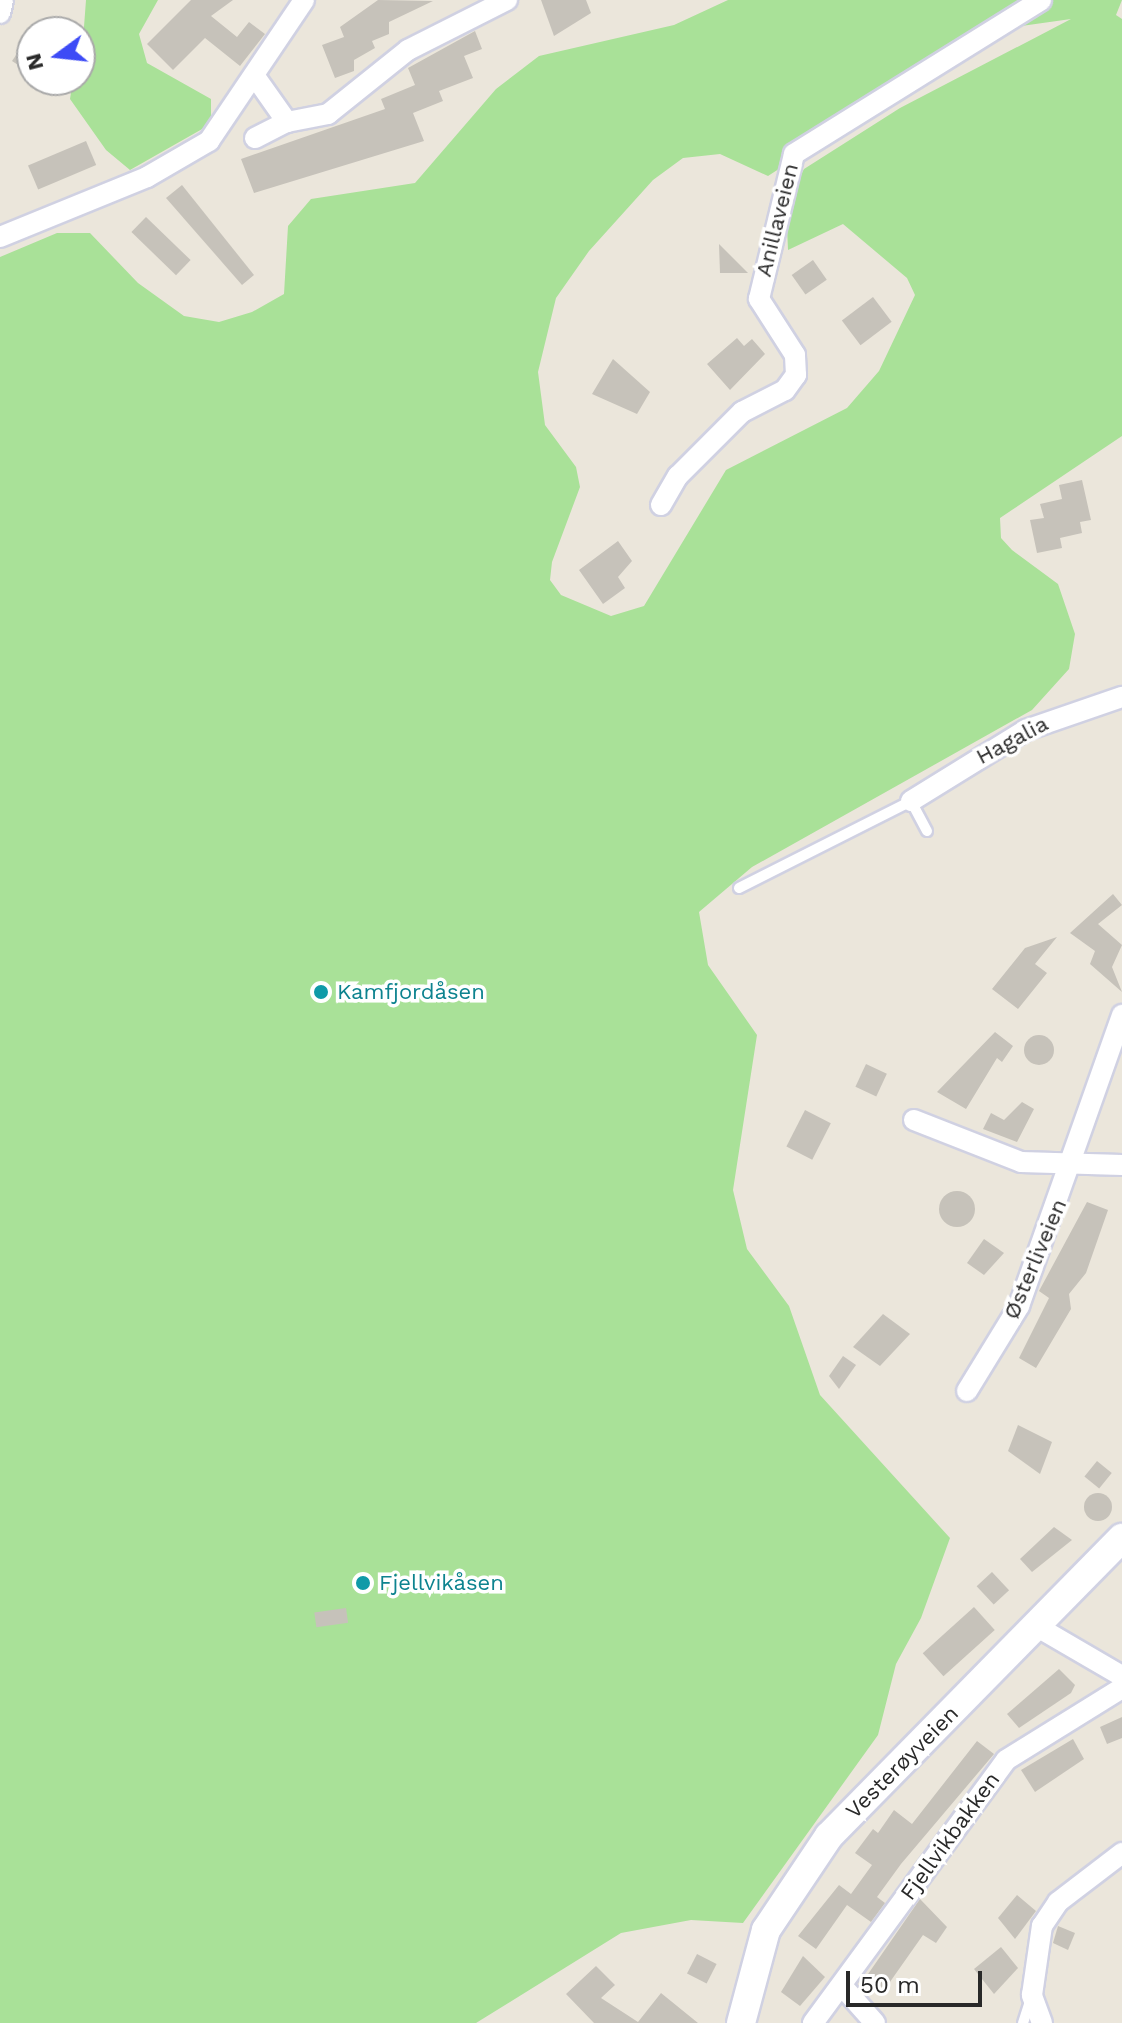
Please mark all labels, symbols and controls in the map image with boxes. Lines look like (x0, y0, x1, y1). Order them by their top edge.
north arrow (16, 16, 96, 96)
text: N (20, 51, 48, 73)
street label: Anillaveien (750, 161, 804, 279)
street label: Hagalia (972, 710, 1052, 770)
place label: Kamfjordåsen (337, 979, 485, 1005)
marker: Kamfjordåsen (312, 983, 330, 1001)
street label: Østerliveien (998, 1195, 1072, 1323)
place label: Fjellvikåsen (379, 1570, 504, 1596)
marker: Fjellvikåsen (354, 1574, 372, 1592)
street label: Vesterøyveien (840, 1700, 964, 1824)
street label: Fjellvikbakken (895, 1767, 1005, 1905)
scale bar (850, 1955, 986, 2005)
text: 50 m (860, 1971, 920, 1999)

